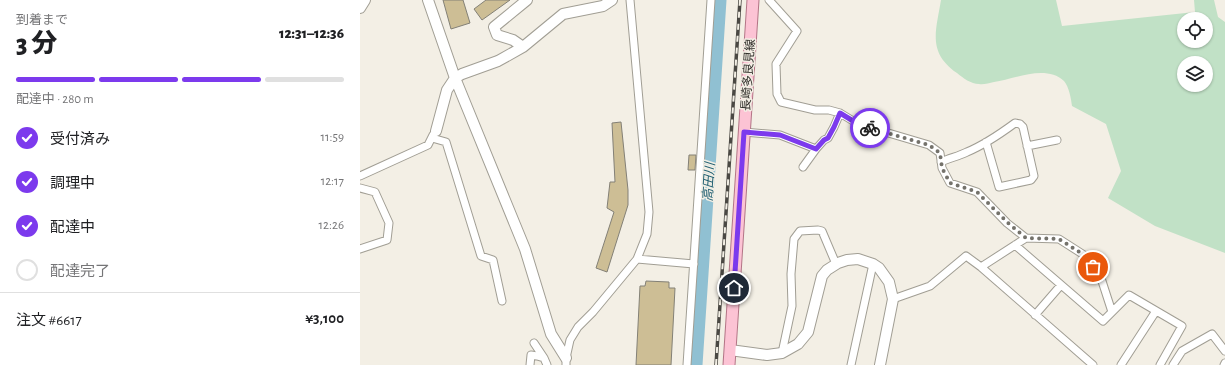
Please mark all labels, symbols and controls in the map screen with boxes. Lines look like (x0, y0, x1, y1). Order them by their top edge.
map controls (1177, 12, 1213, 92)
button: locate (1177, 12, 1213, 48)
text: 到着まで (16, 14, 68, 27)
text: 12:31–12:36 (279, 26, 344, 41)
text: 3 分 (16, 31, 57, 57)
street label: 長崎多良見線 (739, 39, 756, 111)
button: layers (1177, 56, 1213, 92)
text: 配達中 · 280 m (16, 93, 94, 106)
courier (850, 108, 890, 148)
icon: bike (859, 117, 881, 139)
icon: check (16, 127, 38, 149)
text: 11:59 (321, 131, 344, 144)
text: 受付済み (50, 132, 110, 147)
water label: 高田川 (701, 160, 717, 202)
icon: check (16, 171, 38, 193)
text: 12:17 (321, 175, 344, 188)
text: 調理中 (50, 176, 95, 191)
icon: check (16, 215, 38, 237)
text: 12:26 (319, 219, 344, 232)
text: 配達中 (50, 220, 95, 235)
pin (1076, 250, 1110, 284)
icon: bag (1082, 256, 1104, 278)
text: 配達完了 (50, 264, 110, 279)
pin (717, 271, 751, 305)
icon: home (723, 277, 745, 299)
text: ¥3,100 (305, 311, 344, 326)
text: 注文 #6617 (16, 313, 82, 328)

